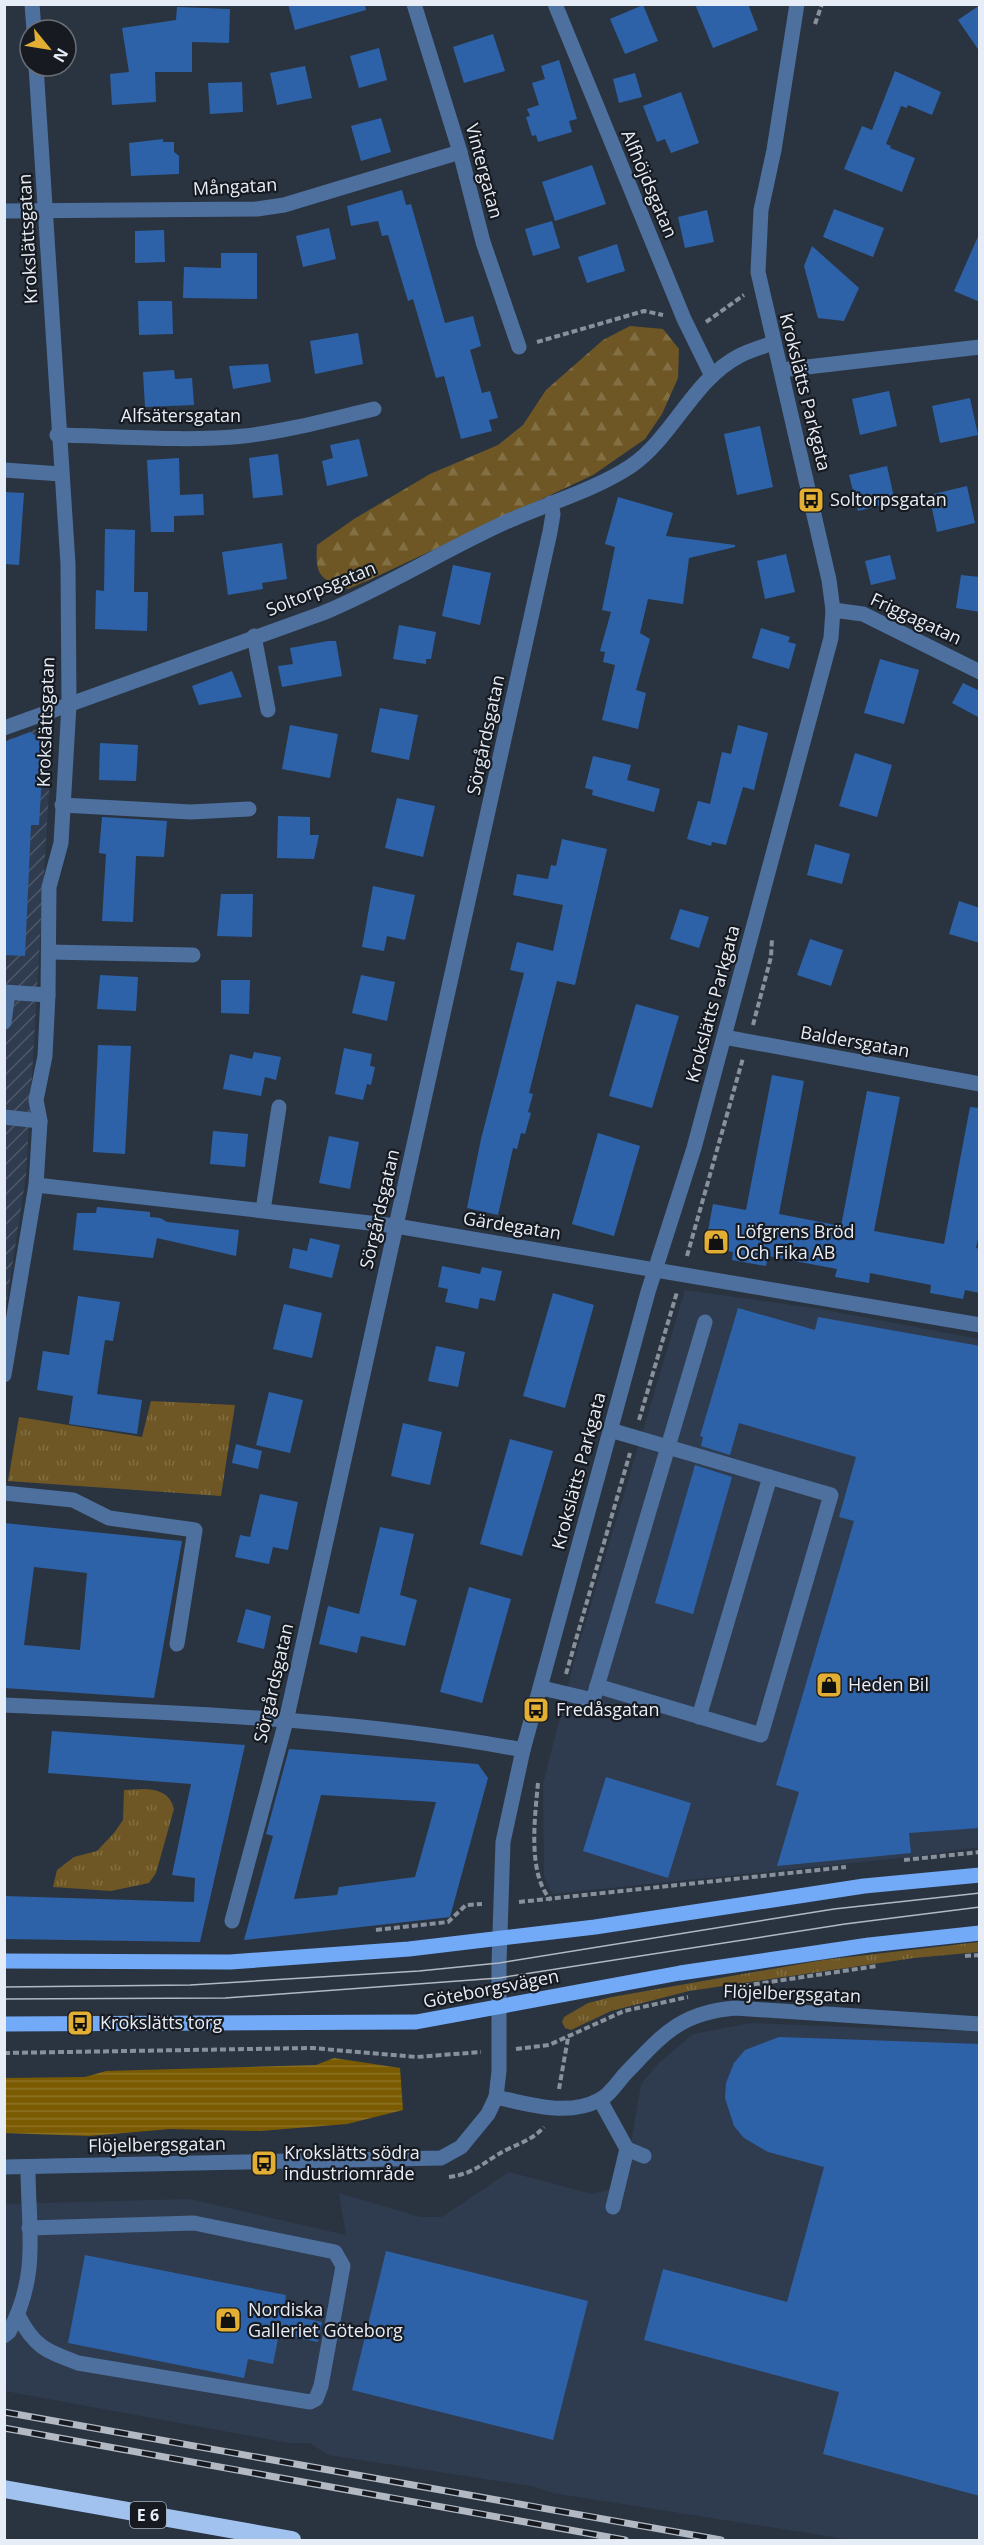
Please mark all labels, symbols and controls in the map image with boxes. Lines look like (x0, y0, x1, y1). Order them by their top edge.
north arrow (18, 18, 78, 78)
text: N (48, 44, 74, 67)
street label: Vintergatan (461, 121, 509, 221)
street label: Alfhöjdsgatan (616, 126, 683, 241)
street label: Mångatan (192, 172, 278, 200)
street label: Krokslättsgatan (12, 173, 42, 305)
street label: Krokslätts Parkgata (775, 310, 837, 473)
street label: Alfsätersgatan (121, 403, 241, 427)
bus stop icon: Soltorpsgatan (796, 485, 826, 515)
place label: Soltorpsgatan (830, 487, 947, 511)
street label: Soltorpsgatan (262, 555, 379, 621)
street label: Friggagatan (867, 587, 966, 650)
street label: Krokslättsgatan (31, 656, 59, 788)
street label: Sörgårdsgatan (461, 673, 509, 797)
street label: Krokslätts Parkgata (680, 923, 745, 1085)
street label: Baldersgatan (799, 1020, 912, 1062)
street label: Sörgårdsgatan (354, 1147, 404, 1271)
street label: Gärdegatan (461, 1205, 563, 1245)
place label: Löfgrens Bröd Och Fika AB (736, 1219, 855, 1264)
shop icon: Löfgrens Bröd Och Fika AB (701, 1227, 731, 1257)
street label: Krokslätts Parkgata (546, 1390, 611, 1552)
street label: Sörgårdsgatan (248, 1621, 298, 1745)
shop icon: Heden Bil (814, 1670, 844, 1700)
place label: Heden Bil (848, 1672, 929, 1696)
bus stop icon: Fredåsgatan (521, 1695, 551, 1725)
place label: Fredåsgatan (556, 1697, 660, 1721)
street label: Göteborgsvägen (421, 1963, 561, 2013)
street label: Flöjelbergsgatan (723, 1979, 861, 2007)
bus stop icon: Krokslätts torg (65, 2008, 95, 2038)
place label: Krokslätts torg (100, 2010, 222, 2034)
street label: Flöjelbergsgatan (88, 2131, 226, 2157)
place label: Krokslätts södra industriområde (284, 2140, 420, 2185)
bus stop icon: Krokslätts södra industriområde (249, 2148, 279, 2178)
place label: Nordiska Galleriet Göteborg (248, 2297, 403, 2342)
shop icon: Nordiska Galleriet Göteborg (213, 2305, 243, 2335)
road number: E 6 (130, 2502, 166, 2528)

